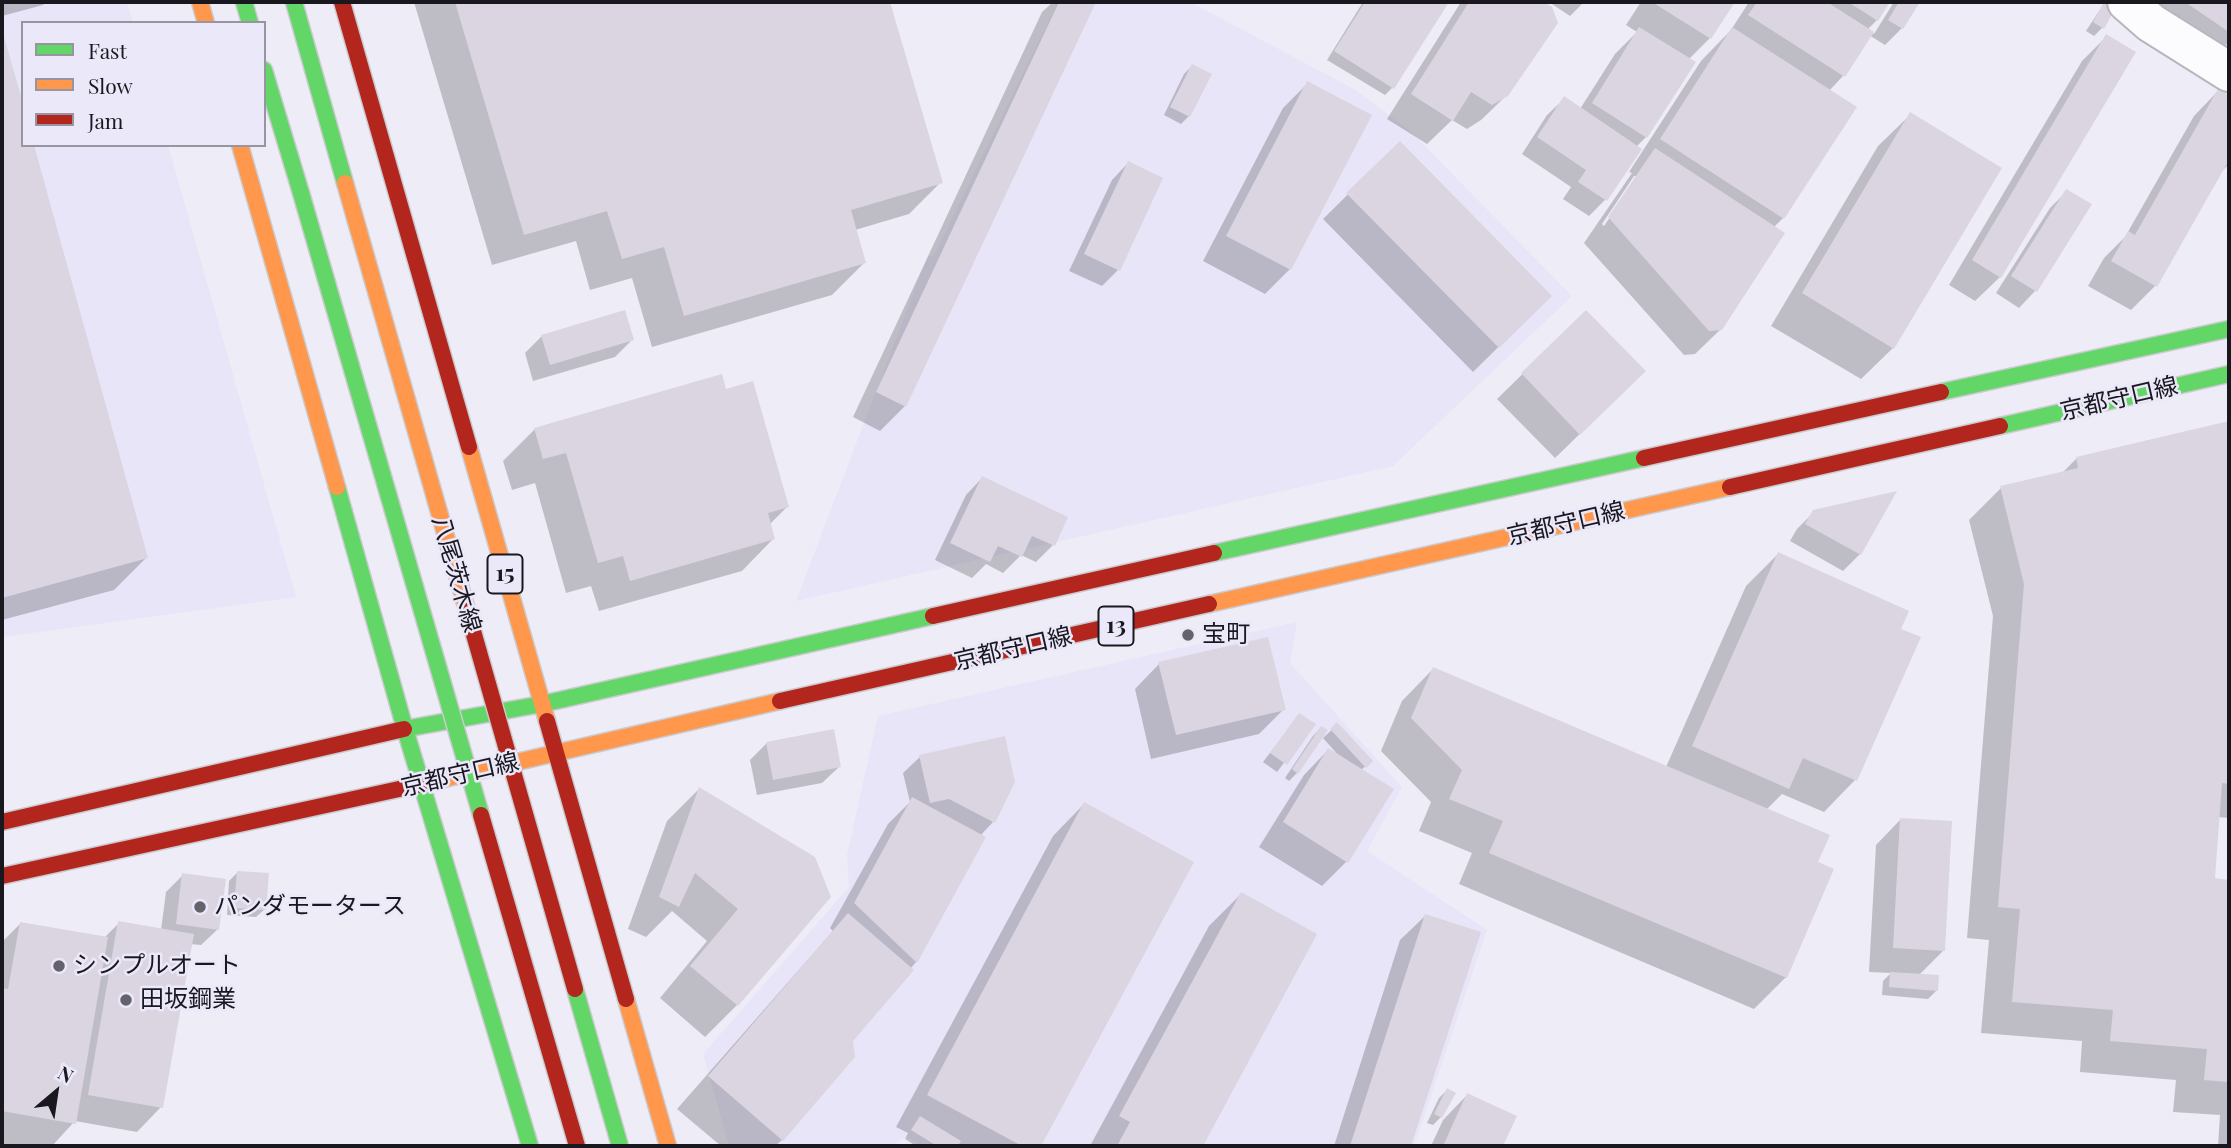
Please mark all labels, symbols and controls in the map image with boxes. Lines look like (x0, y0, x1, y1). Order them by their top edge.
legend (21, 21, 266, 147)
text: Fast (88, 36, 127, 64)
text: Slow (88, 71, 133, 99)
text: Jam (88, 106, 124, 134)
street label: 京都守口線 (2057, 371, 2181, 427)
street label: 京都守口線 (1504, 496, 1628, 552)
street label: 八尾茨木線 (426, 512, 486, 636)
road number: 15 (488, 554, 522, 594)
road number: 13 (1098, 606, 1134, 646)
street label: 京都守口線 (951, 621, 1075, 677)
place label: 宝町 (1202, 621, 1250, 649)
marker: 宝町 (1180, 627, 1196, 643)
street label: 京都守口線 (398, 747, 522, 803)
place label: パンダモータース (214, 893, 406, 921)
marker: パンダモータース (192, 899, 208, 915)
place label: シンプルオート (73, 952, 241, 980)
marker: シンプルオート (51, 958, 67, 974)
place label: 田坂鋼業 (140, 986, 236, 1014)
marker: 田坂鋼業 (118, 992, 134, 1008)
north arrow (21, 1057, 91, 1127)
text: N (54, 1059, 78, 1088)

